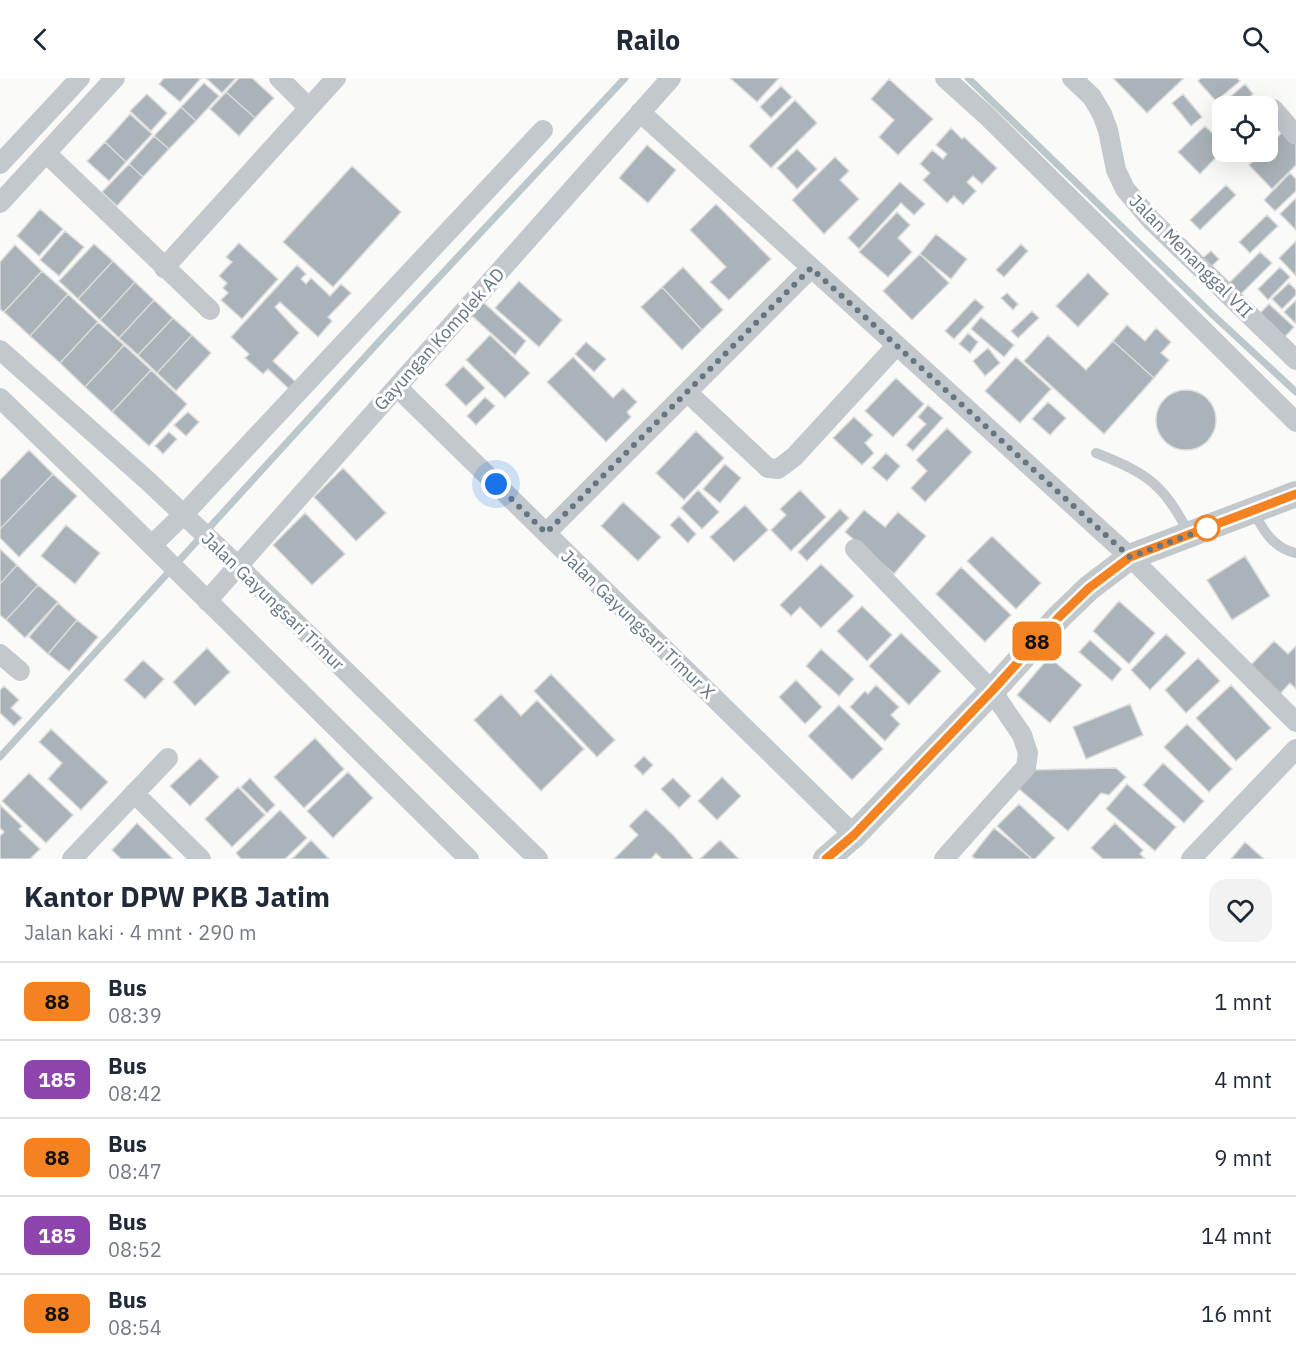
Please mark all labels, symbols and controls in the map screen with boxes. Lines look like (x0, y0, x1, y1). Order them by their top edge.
text: Railo (616, 22, 680, 57)
icon: back (24, 23, 57, 56)
icon: search (1239, 23, 1272, 56)
map controls (1212, 96, 1278, 162)
button: locate (1212, 96, 1278, 162)
street label: Jalan Menanggal VII (1124, 189, 1258, 323)
street label: Gayungan Komplek AD (369, 263, 509, 415)
your location (481, 469, 511, 499)
unlabelled marker (1194, 515, 1220, 541)
street label: Jalan Gayungsari Timur (197, 527, 350, 675)
street label: Jalan Gayungsari Timur X (556, 544, 720, 704)
line badge: 88 (1010, 622, 1064, 660)
text: 88 (1024, 627, 1050, 655)
text: Kantor DPW PKB Jatim (24, 878, 330, 915)
button: heart (1209, 879, 1272, 942)
text: Jalan kaki · 4 mnt · 290 m (24, 919, 256, 946)
text: Bus (108, 973, 147, 1002)
text: 88 (44, 987, 70, 1015)
text: 1 mnt (1214, 987, 1272, 1016)
text: 08:39 (108, 1002, 162, 1029)
text: Bus (108, 1051, 147, 1080)
text: 185 (38, 1065, 76, 1093)
text: 4 mnt (1214, 1065, 1272, 1094)
text: 08:42 (108, 1080, 162, 1107)
text: Bus (108, 1129, 147, 1158)
text: 88 (44, 1143, 70, 1171)
text: 9 mnt (1214, 1143, 1272, 1172)
text: 08:47 (108, 1158, 162, 1185)
text: Bus (108, 1207, 147, 1236)
text: 185 (38, 1221, 76, 1249)
text: 14 mnt (1201, 1221, 1272, 1250)
text: 08:52 (108, 1236, 162, 1263)
text: Bus (108, 1285, 147, 1314)
text: 88 (44, 1299, 70, 1327)
text: 16 mnt (1201, 1299, 1272, 1328)
text: 08:54 (108, 1314, 162, 1341)

